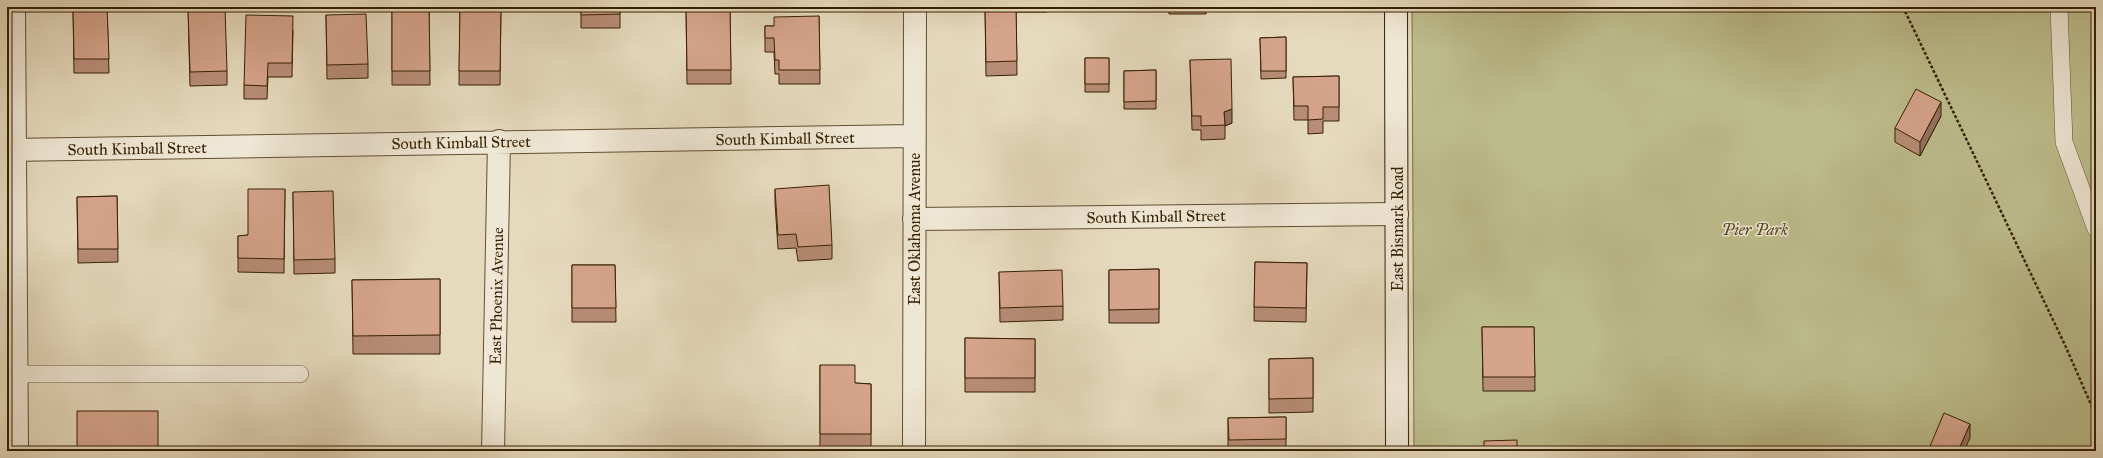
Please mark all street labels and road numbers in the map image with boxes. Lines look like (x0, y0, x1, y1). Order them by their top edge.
street label: South Kimball Street (715, 128, 855, 149)
street label: South Kimball Street (391, 132, 531, 153)
street label: South Kimball Street (67, 138, 207, 159)
street label: East Oklahoma Avenue (905, 152, 924, 305)
street label: East Bismark Road (1388, 167, 1407, 291)
street label: South Kimball Street (1086, 206, 1226, 227)
street label: East Phoenix Avenue (486, 227, 507, 365)

